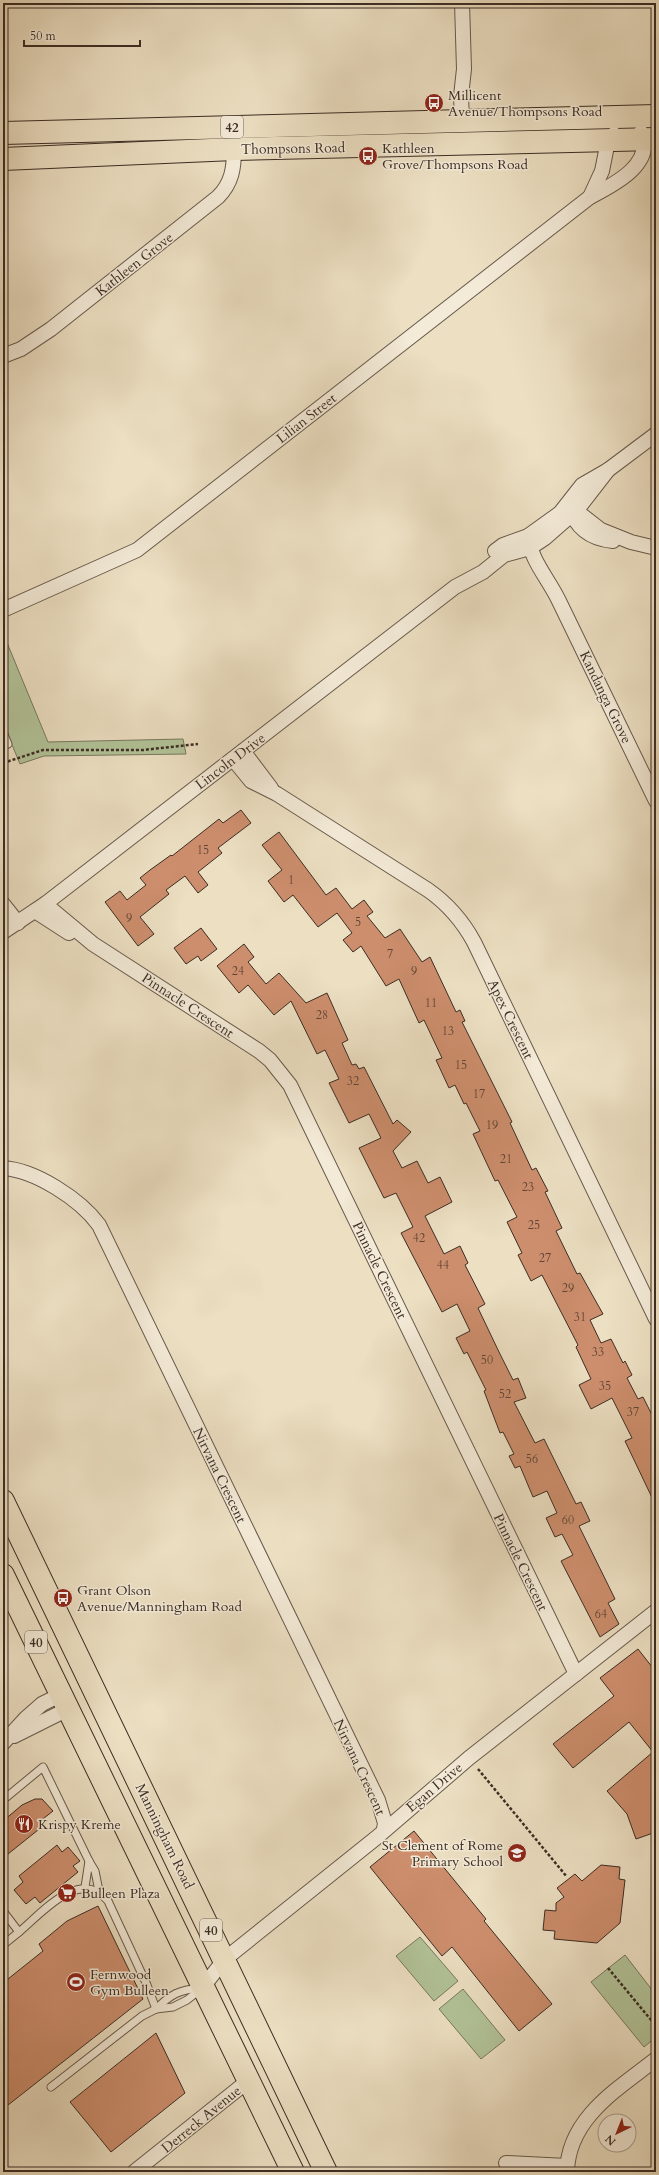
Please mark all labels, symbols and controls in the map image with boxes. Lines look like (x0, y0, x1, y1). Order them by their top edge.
scale bar (24, 22, 140, 48)
text: 50 m (30, 28, 57, 44)
place label: Millicent Avenue/Thompsons Road (448, 86, 603, 121)
bus stop icon: Millicent Avenue/Thompsons Road (423, 92, 445, 114)
road number: 42 (221, 116, 243, 138)
street label: Thompsons Road (241, 138, 346, 159)
place label: Kathleen Grove/Thompsons Road (382, 139, 529, 174)
bus stop icon: Kathleen Grove/Thompsons Road (357, 145, 379, 167)
street label: Kathleen Grove (92, 228, 177, 301)
street label: Lilian Street (272, 389, 341, 448)
street label: Kandanga Grove (575, 648, 636, 747)
street label: Lincoln Drive (191, 729, 269, 794)
house number: 15 (197, 842, 209, 858)
house number: 1 (288, 872, 294, 888)
house number: 9 (126, 910, 132, 926)
house number: 5 (355, 914, 361, 930)
house number: 7 (387, 946, 393, 962)
house number: 24 (232, 963, 244, 979)
house number: 9 (411, 963, 417, 979)
street label: Pinnacle Crescent (138, 969, 238, 1043)
street label: Apex Crescent (483, 976, 538, 1063)
house number: 11 (425, 995, 437, 1011)
house number: 28 (316, 1007, 328, 1023)
house number: 13 (442, 1023, 454, 1039)
house number: 15 (455, 1057, 467, 1073)
house number: 32 (347, 1073, 359, 1089)
house number: 17 (473, 1086, 485, 1102)
house number: 19 (486, 1117, 498, 1133)
house number: 21 (500, 1151, 512, 1167)
house number: 23 (522, 1179, 534, 1195)
house number: 25 (528, 1217, 540, 1233)
street label: Pinnacle Crescent (348, 1218, 412, 1323)
house number: 42 (413, 1230, 425, 1246)
house number: 27 (539, 1250, 551, 1266)
house number: 44 (437, 1257, 449, 1273)
house number: 29 (562, 1280, 574, 1296)
house number: 31 (574, 1309, 586, 1325)
house number: 33 (592, 1344, 604, 1360)
house number: 50 (481, 1352, 493, 1368)
house number: 35 (599, 1378, 611, 1394)
house number: 52 (499, 1386, 511, 1402)
house number: 37 (627, 1404, 639, 1420)
street label: Nirvana Crescent (188, 1424, 251, 1527)
house number: 56 (526, 1451, 538, 1467)
street label: Pinnacle Crescent (489, 1510, 553, 1615)
house number: 60 (562, 1512, 574, 1528)
place label: Grant Olson Avenue/Manningham Road (77, 1581, 242, 1616)
bus stop icon: Grant Olson Avenue/Manningham Road (52, 1587, 74, 1609)
house number: 64 (595, 1606, 607, 1622)
road number: 40 (25, 1631, 47, 1653)
street label: Nirvana Crescent (329, 1716, 390, 1819)
street label: Egan Drive (402, 1758, 467, 1817)
street label: Manningham Road (131, 1780, 199, 1893)
restaurant icon: Krispy Kreme (13, 1813, 35, 1835)
place label: Krispy Kreme (38, 1815, 121, 1834)
place label: St Clement of Rome Primary School (382, 1836, 503, 1871)
school or university icon: St Clement of Rome Primary School (506, 1842, 528, 1864)
supermarket icon: Bulleen Plaza (56, 1882, 78, 1904)
place label: Bulleen Plaza (81, 1884, 160, 1903)
road number: 40 (200, 1919, 222, 1941)
place label: Fernwood Gym Bulleen (90, 1965, 169, 2000)
sports icon: Fernwood Gym Bulleen (65, 1971, 87, 1993)
street label: Derreck Avenue (158, 2081, 245, 2157)
north arrow (597, 2113, 637, 2153)
text: N (602, 2131, 619, 2149)

